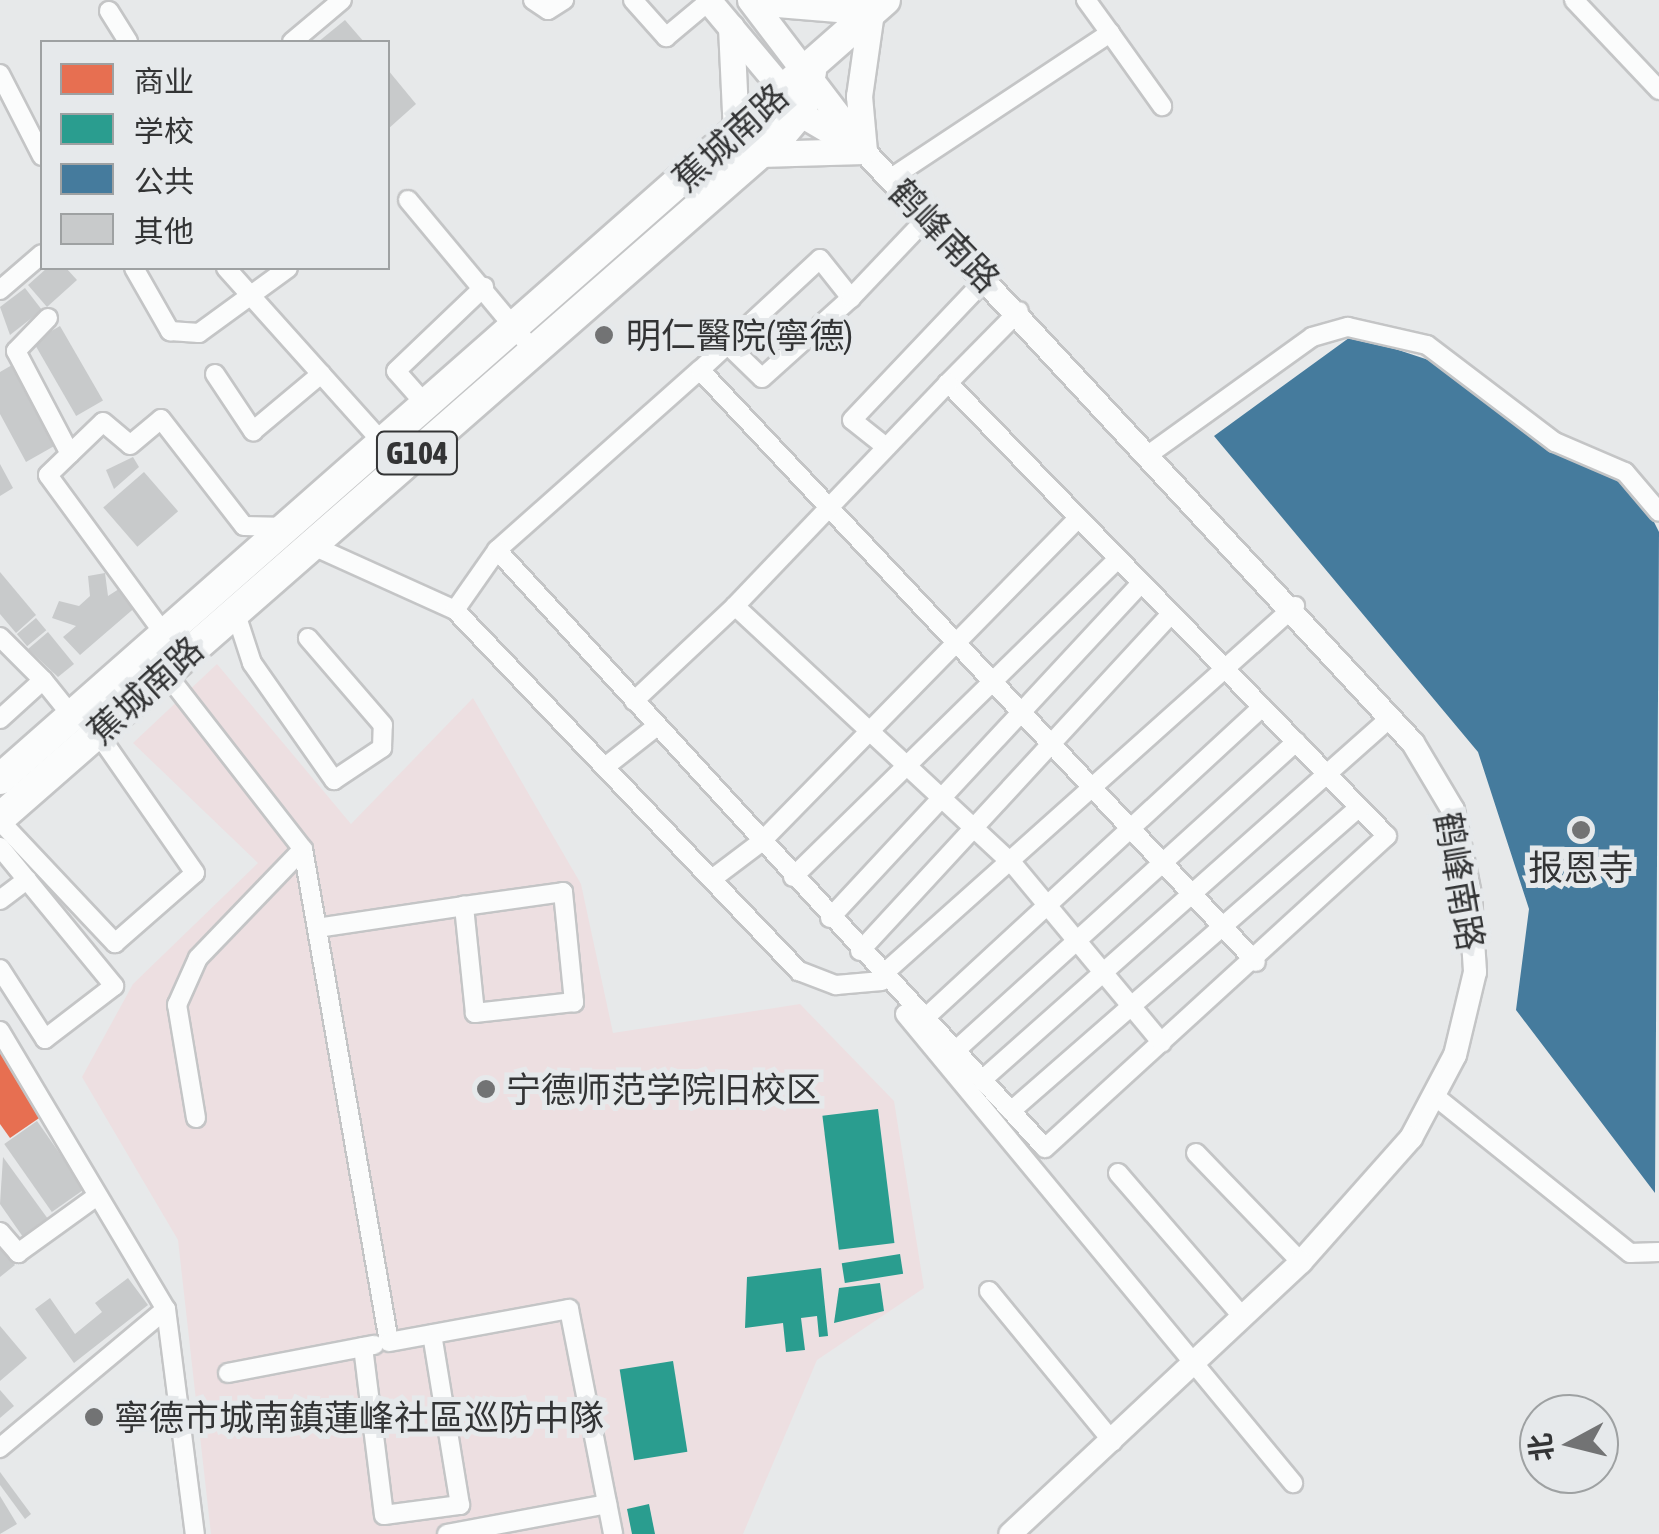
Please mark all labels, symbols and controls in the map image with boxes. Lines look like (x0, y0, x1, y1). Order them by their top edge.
legend (40, 40, 390, 270)
text: 商业 (134, 64, 194, 98)
street label: 蕉城南路 (664, 75, 796, 199)
text: 学校 (134, 114, 194, 148)
text: 公共 (134, 164, 194, 198)
street label: 鹤峰南路 (881, 170, 1009, 300)
text: 其他 (134, 214, 194, 248)
place label: 明仁醫院(寧德) (626, 314, 853, 356)
marker: 明仁醫院(寧德) (591, 322, 617, 348)
road number: G104 (374, 426, 460, 480)
street label: 蕉城南路 (79, 628, 211, 752)
street label: 鹤峰南路 (1427, 808, 1493, 954)
marker: 报恩寺 (1570, 819, 1592, 841)
place label: 报恩寺 (1529, 846, 1633, 888)
place label: 宁德师范学院旧校区 (506, 1068, 821, 1110)
marker: 宁德师范学院旧校区 (475, 1078, 497, 1100)
north arrow (1519, 1394, 1619, 1494)
place label: 寧德市城南鎮蓮峰社區巡防中隊 (114, 1396, 604, 1438)
marker: 寧德市城南鎮蓮峰社區巡防中隊 (83, 1406, 105, 1428)
text: 北 (1524, 1432, 1559, 1463)

